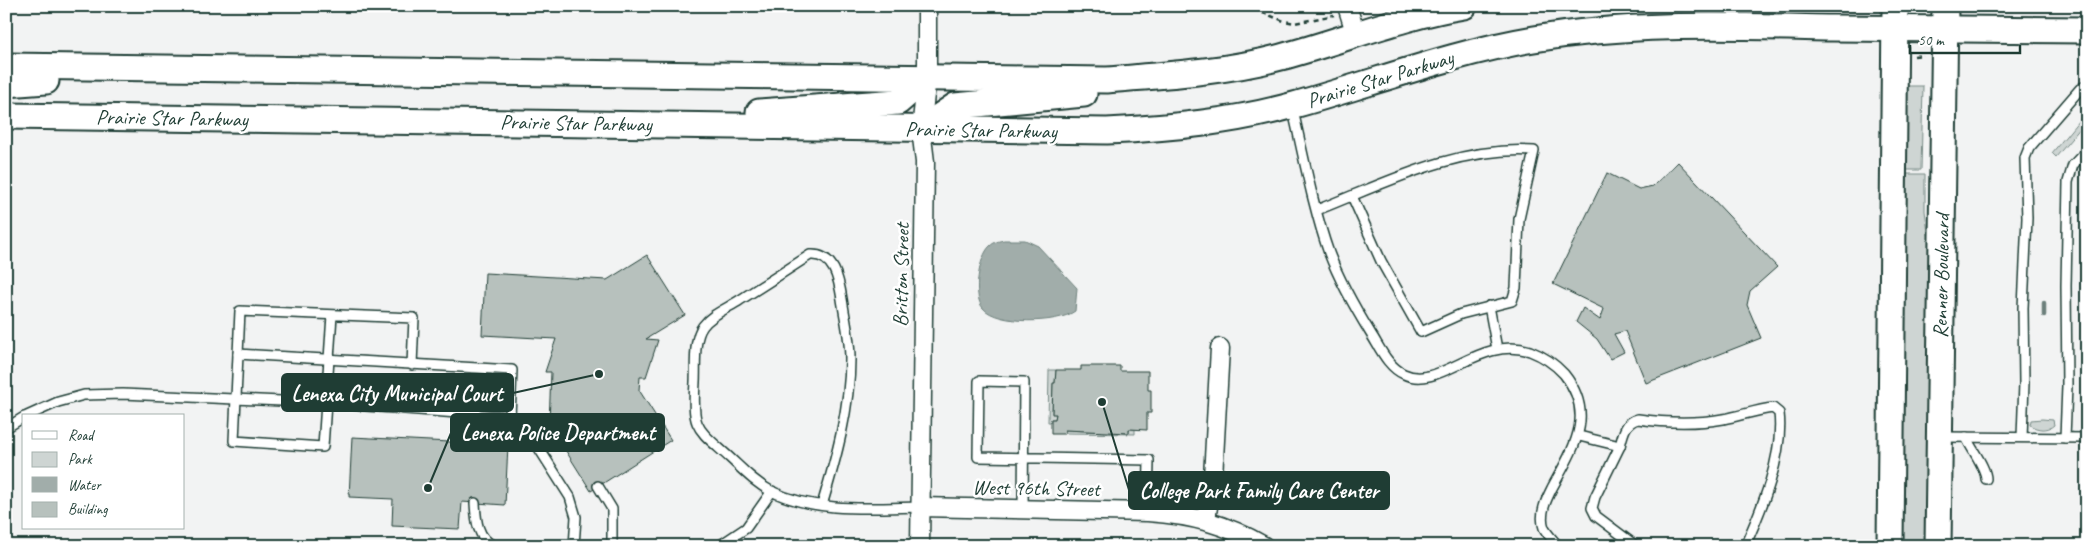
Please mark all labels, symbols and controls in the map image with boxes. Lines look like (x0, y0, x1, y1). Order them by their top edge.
scale bar (1910, 22, 2020, 54)
text: 50 m (1918, 31, 1945, 50)
street label: Prairie Star Parkway (1304, 44, 1458, 114)
street label: Prairie Star Parkway (96, 104, 250, 132)
street label: Prairie Star Parkway (500, 109, 654, 137)
street label: Prairie Star Parkway (905, 116, 1059, 144)
street label: Renner Boulevard (1927, 210, 1955, 338)
street label: Britton Street (887, 221, 915, 327)
callout: Lenexa City Municipal Court (282, 374, 513, 411)
text: Lenexa City Municipal Court (292, 380, 505, 408)
legend (22, 414, 185, 530)
callout: Lenexa Police Department (451, 414, 664, 451)
text: Lenexa Police Department (461, 419, 658, 447)
text: Road (68, 426, 95, 445)
text: Park (68, 450, 93, 469)
callout: College Park Family Care Center (1129, 472, 1389, 509)
street label: West 96th Street (972, 474, 1102, 502)
text: Water (68, 476, 102, 495)
text: College Park Family Care Center (1139, 477, 1381, 505)
text: Building (68, 500, 108, 519)

